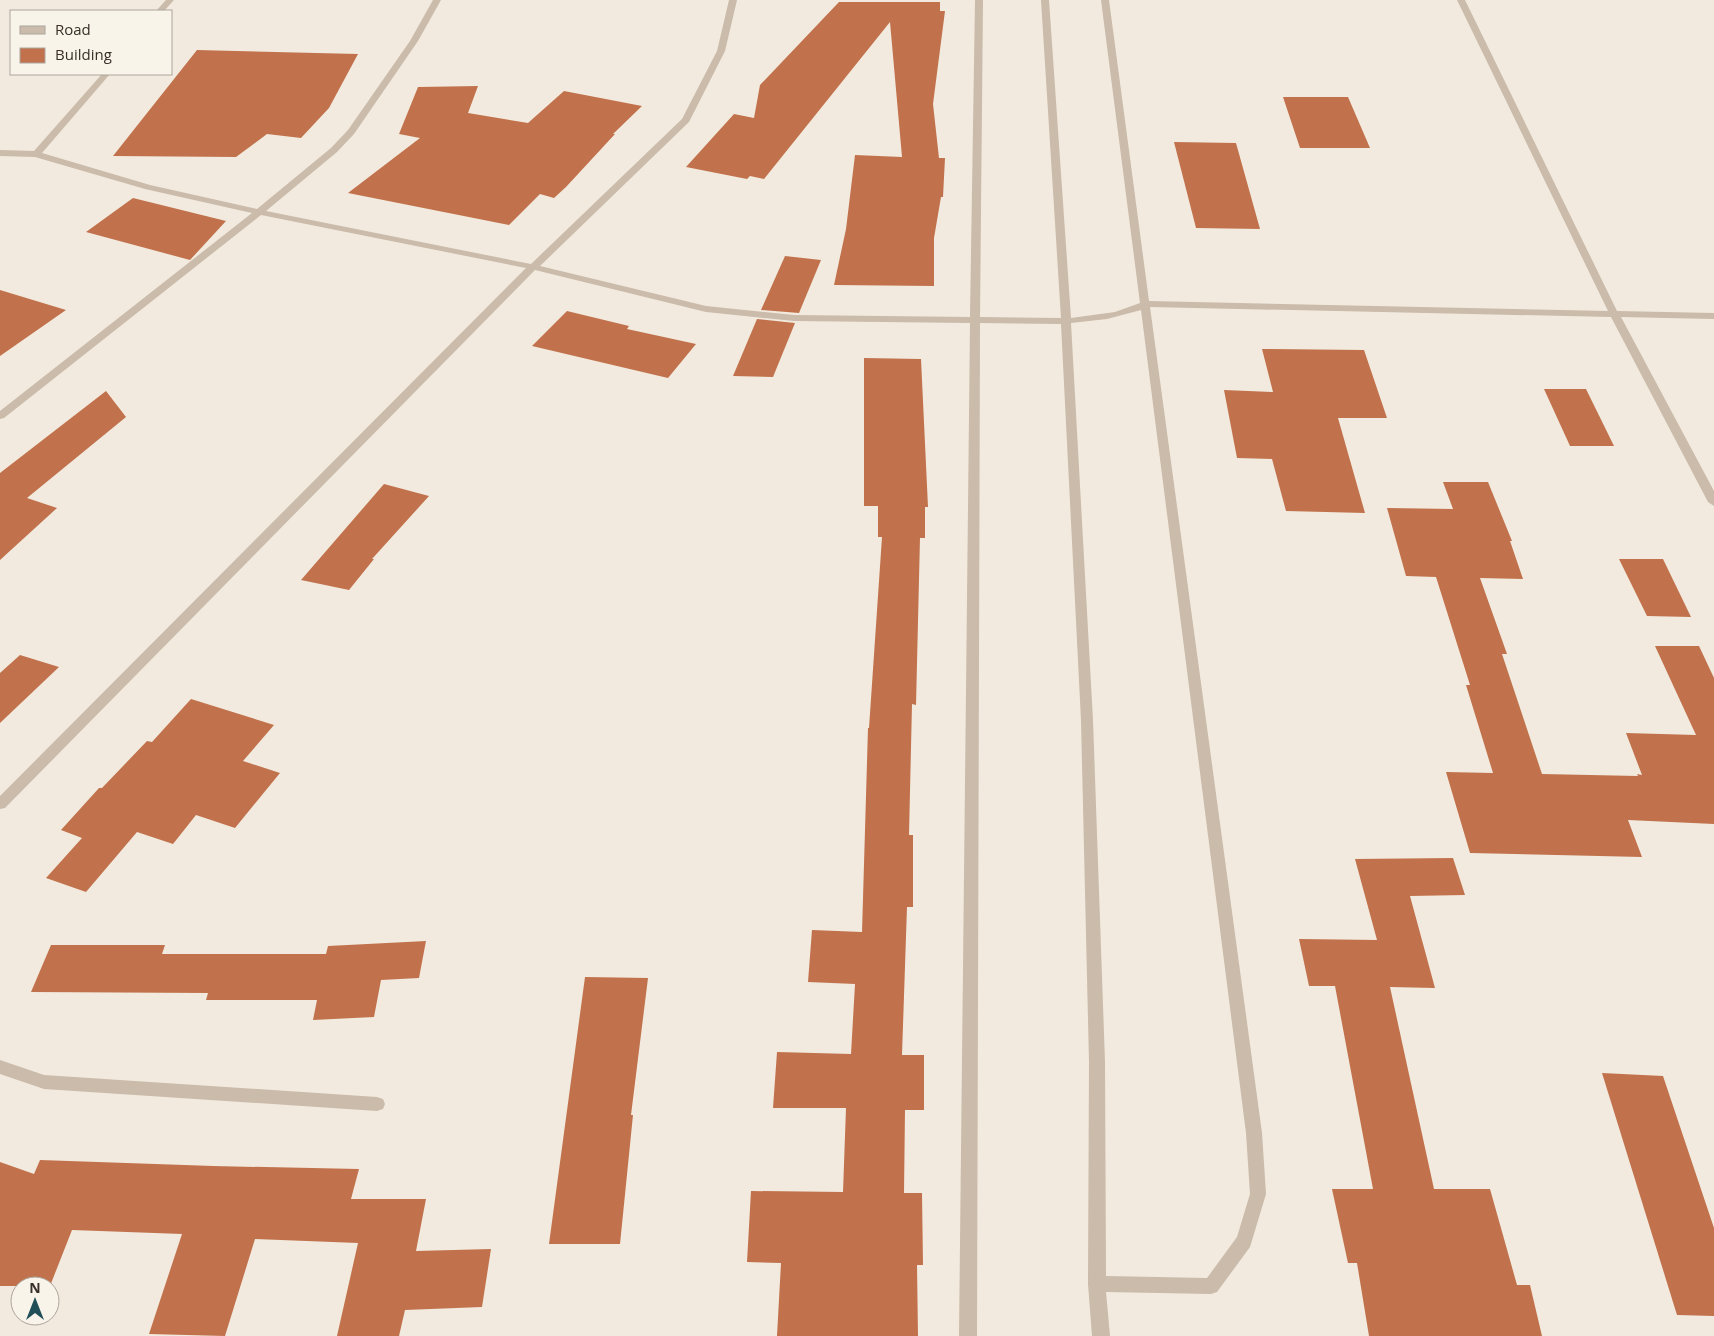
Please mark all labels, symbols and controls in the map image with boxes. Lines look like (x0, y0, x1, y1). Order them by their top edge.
legend (10, 10, 172, 75)
text: Road (55, 19, 91, 39)
text: Building (55, 44, 112, 64)
north arrow (10, 1276, 60, 1326)
text: N (29, 1278, 41, 1297)

